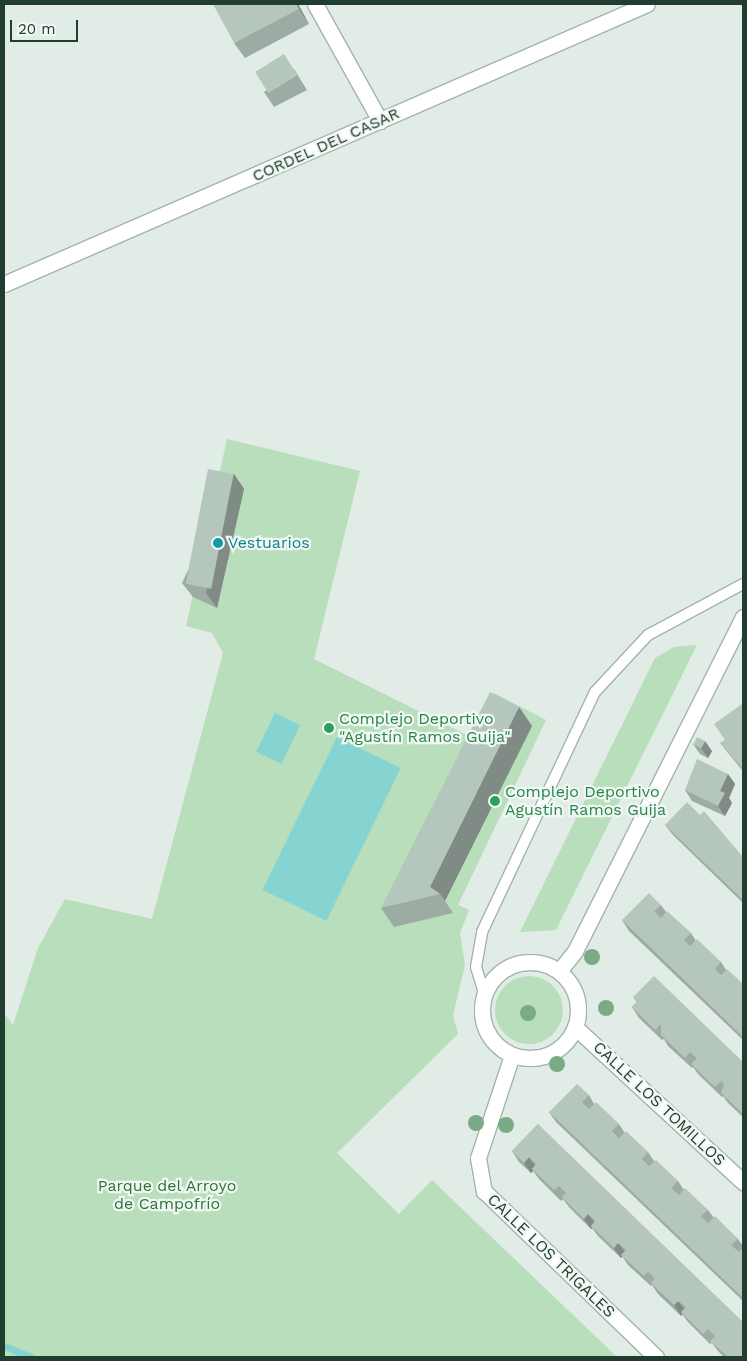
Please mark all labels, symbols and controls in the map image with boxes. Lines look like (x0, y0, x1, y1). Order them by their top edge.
scale bar (12, 10, 80, 42)
text: 20 m (18, 20, 56, 38)
street label: CORDEL DEL CASAR (249, 104, 403, 186)
place label: Vestuarios (228, 533, 310, 553)
marker: Vestuarios (212, 537, 224, 549)
place label: Complejo Deportivo "Agustín Ramos Guija" (339, 709, 511, 747)
marker: Complejo Deportivo "Agustín Ramos Guija" (323, 722, 335, 734)
place label: Complejo Deportivo Agustín Ramos Guija (505, 782, 666, 820)
marker: Complejo Deportivo Agustín Ramos Guija (489, 795, 501, 807)
street label: CALLE LOS TOMILLOS (589, 1038, 729, 1170)
park label: Parque del Arroyo de Campofrío (97, 1176, 237, 1214)
street label: CALLE LOS TRIGALES (483, 1190, 619, 1322)

